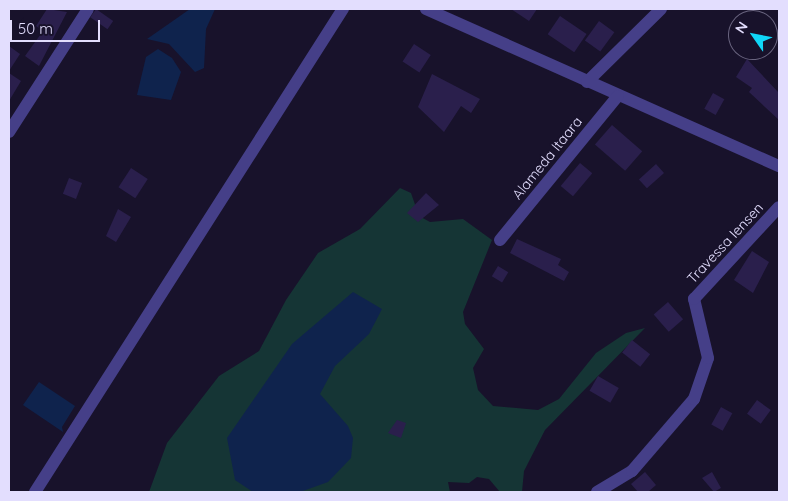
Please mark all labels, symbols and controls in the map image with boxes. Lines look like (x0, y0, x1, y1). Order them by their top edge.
scale bar (12, 10, 102, 42)
north arrow (728, 10, 778, 60)
text: N (731, 18, 752, 37)
text: 50 m (18, 19, 53, 38)
street label: Alameda Itaara (509, 113, 585, 203)
street label: Travessa Iensen (683, 199, 767, 287)

